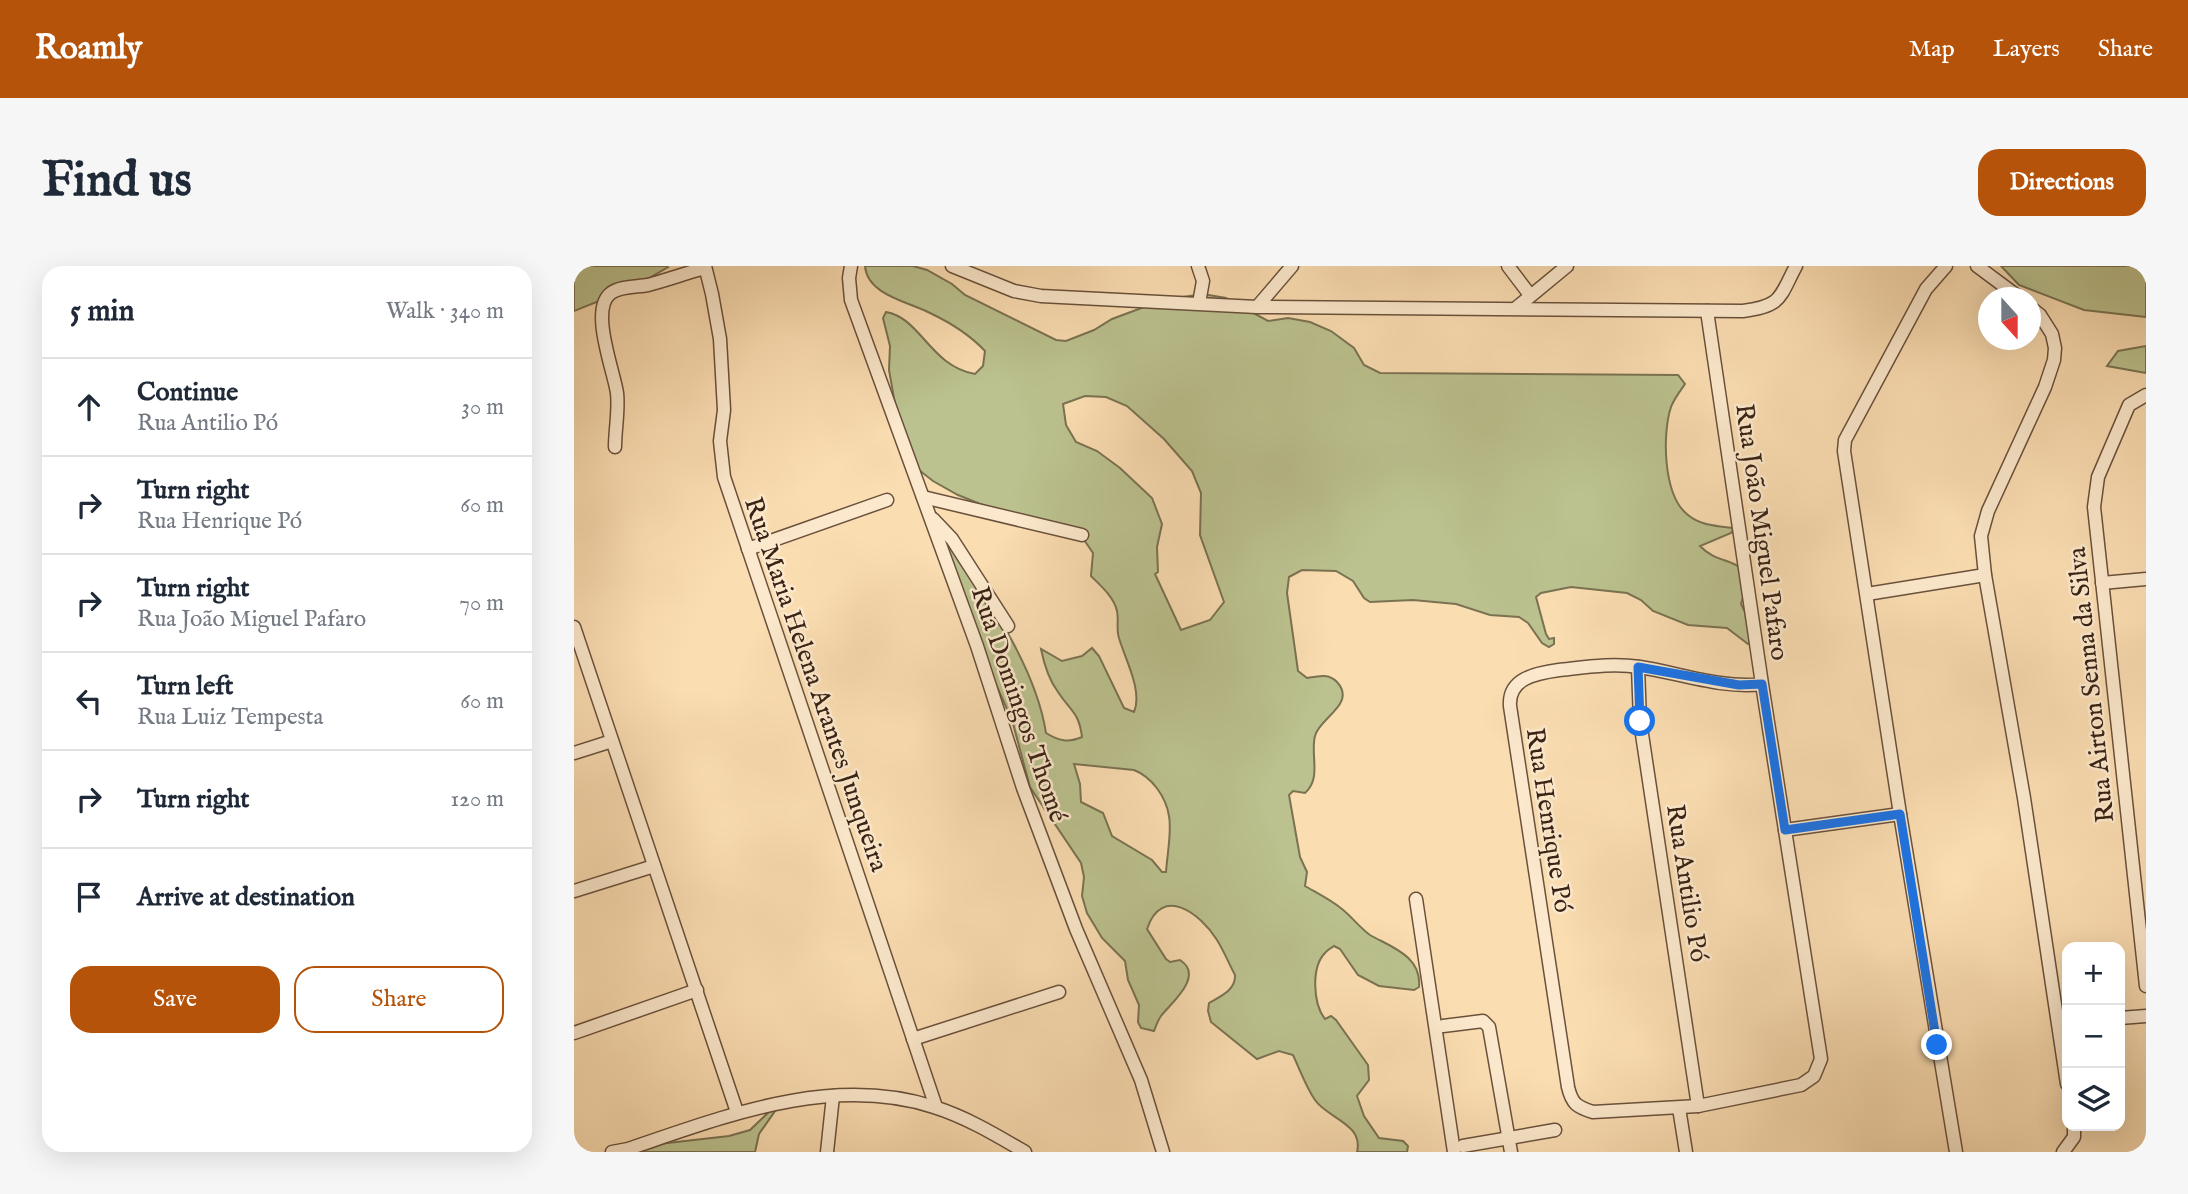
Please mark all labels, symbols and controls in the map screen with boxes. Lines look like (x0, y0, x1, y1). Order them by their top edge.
text: Roamly (35, 28, 142, 70)
text: Map (1909, 34, 1955, 65)
text: Layers (1993, 34, 2060, 65)
text: Share (2098, 34, 2153, 65)
button: Directions (1978, 149, 2146, 216)
text: Find us (42, 151, 192, 213)
north arrow (1978, 287, 2041, 350)
text: 5 min (70, 293, 135, 331)
text: Walk · 340 m (386, 297, 504, 326)
text: Continue (137, 376, 238, 409)
icon: ahead (70, 388, 108, 426)
text: 30 m (461, 393, 504, 422)
street label: Rua João Miguel Pafaro (1727, 402, 1796, 663)
text: Rua Antilio Pó (137, 409, 278, 438)
text: Turn right (137, 474, 250, 507)
icon: right (70, 486, 108, 524)
text: 60 m (460, 491, 504, 520)
street label: Rua Maria Helena Arantes Junqueira (736, 493, 896, 877)
text: Rua Henrique Pó (137, 507, 302, 536)
street label: Rua Airton Senna da Silva (2061, 545, 2122, 824)
text: Turn right (137, 572, 250, 605)
street label: Rua Domingos Thomé (963, 582, 1074, 827)
icon: right (70, 584, 108, 622)
text: 70 m (459, 589, 504, 618)
text: Rua João Miguel Pafaro (137, 605, 366, 634)
text: Turn left (137, 670, 234, 703)
icon: left (70, 682, 108, 720)
text: 60 m (460, 687, 504, 716)
text: Rua Luiz Tempesta (137, 703, 323, 732)
route start (1624, 705, 1655, 736)
street label: Rua Henrique Pó (1518, 725, 1579, 915)
icon: right (70, 780, 108, 818)
text: Turn right (137, 783, 250, 816)
text: 120 m (451, 785, 504, 814)
street label: Rua Antilio Pó (1658, 802, 1715, 965)
icon: arrive (70, 878, 108, 916)
text: Arrive at destination (137, 881, 355, 914)
map controls (2062, 942, 2125, 1131)
button: + (2062, 942, 2125, 1005)
button: Save (70, 966, 280, 1033)
button: Share (294, 966, 504, 1033)
button: − (2062, 1005, 2125, 1068)
route end (1921, 1029, 1952, 1060)
button: layers (2062, 1068, 2125, 1131)

